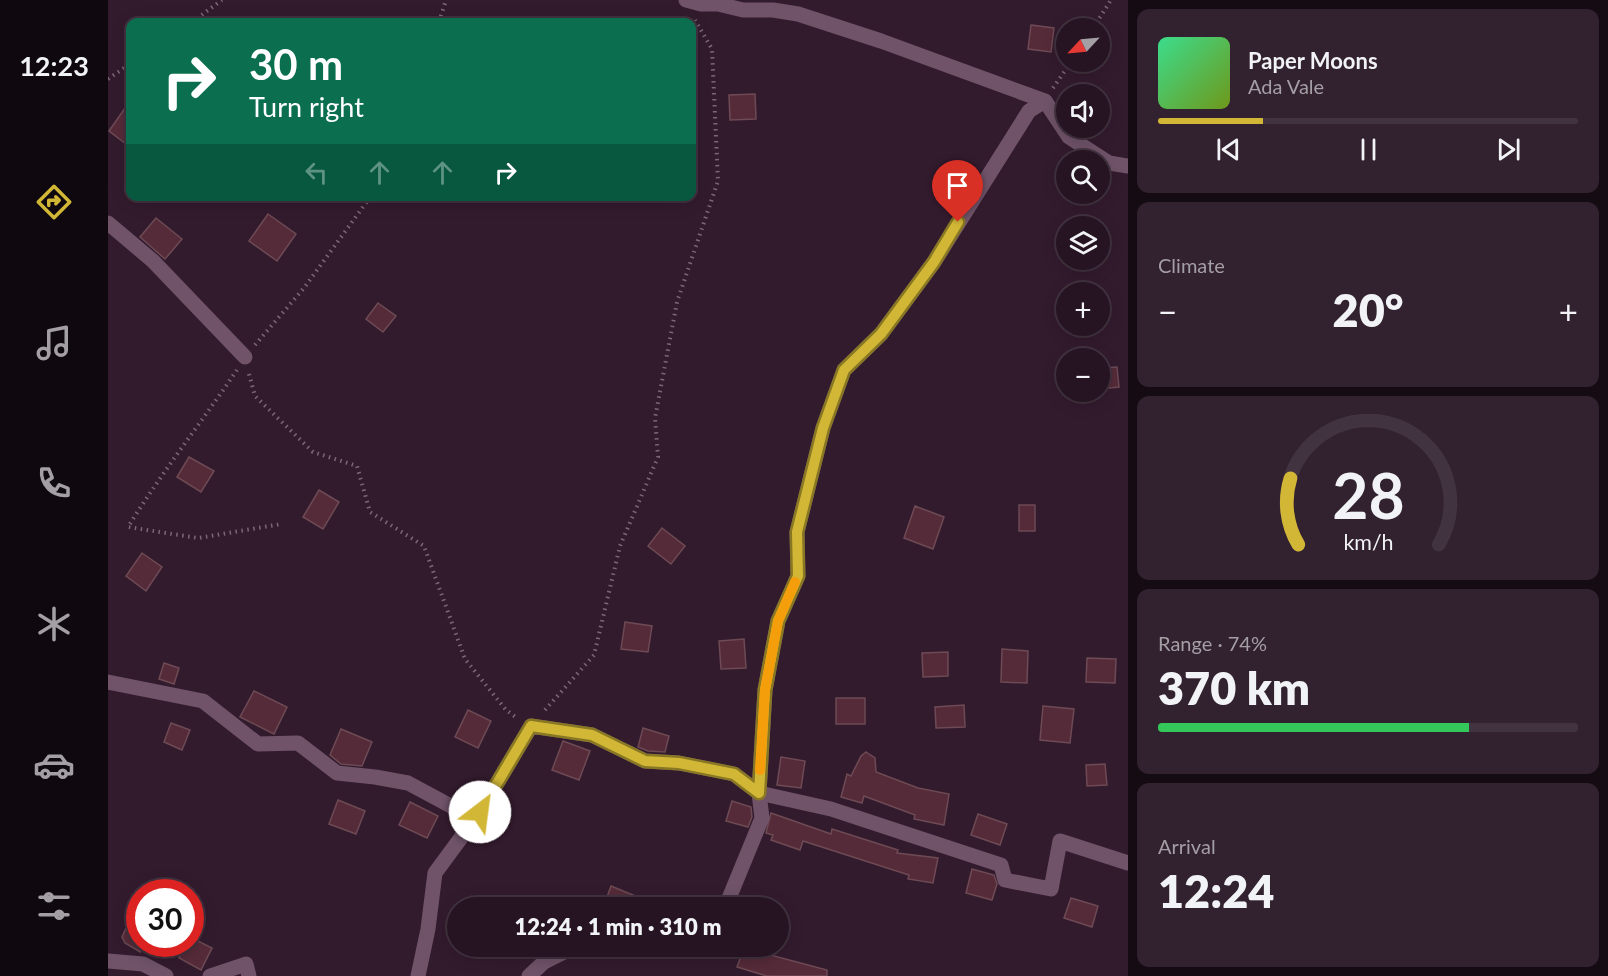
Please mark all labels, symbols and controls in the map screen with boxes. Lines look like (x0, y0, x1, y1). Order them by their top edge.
north arrow (1056, 18, 1110, 72)
map controls (1056, 18, 1110, 402)
text: 30 m (249, 39, 343, 89)
icon: right (150, 42, 228, 120)
text: Paper Moons (1248, 47, 1378, 74)
text: 12:23 (19, 49, 89, 82)
text: Ada Vale (1248, 74, 1324, 98)
button: sound (1056, 84, 1110, 138)
text: Turn right (249, 90, 364, 123)
icon: previous (1212, 133, 1245, 166)
icon: pause (1352, 133, 1385, 166)
icon: next (1492, 133, 1525, 166)
button: search (1056, 150, 1110, 204)
icon: left (300, 156, 333, 189)
icon: ahead (363, 156, 396, 189)
icon: ahead (426, 156, 459, 189)
icon: right (489, 156, 522, 189)
pin (932, 160, 983, 222)
icon: arrive (941, 169, 974, 202)
icon: directions (33, 181, 75, 223)
button: layers (1056, 216, 1110, 270)
text: Climate (1158, 253, 1225, 277)
button: + (1056, 282, 1110, 336)
text: 20° (1333, 283, 1403, 337)
text: − (1158, 291, 1177, 331)
text: + (1559, 291, 1578, 331)
icon: music (33, 322, 75, 364)
button: − (1056, 348, 1110, 402)
text: 28 (1332, 457, 1404, 532)
icon: phone (33, 462, 75, 504)
text: km/h (1343, 529, 1393, 555)
icon: climate (33, 603, 75, 645)
text: Range · 74% (1158, 631, 1267, 655)
text: 370 km (1158, 661, 1310, 715)
icon: car (33, 744, 75, 786)
position arrow (448, 780, 512, 844)
text: Arrival (1158, 834, 1216, 858)
text: 12:24 (1158, 864, 1274, 918)
speed limit sign: 30 (126, 879, 204, 957)
icon: filters (33, 885, 75, 927)
text: 12:24 · 1 min · 310 m (515, 913, 721, 940)

